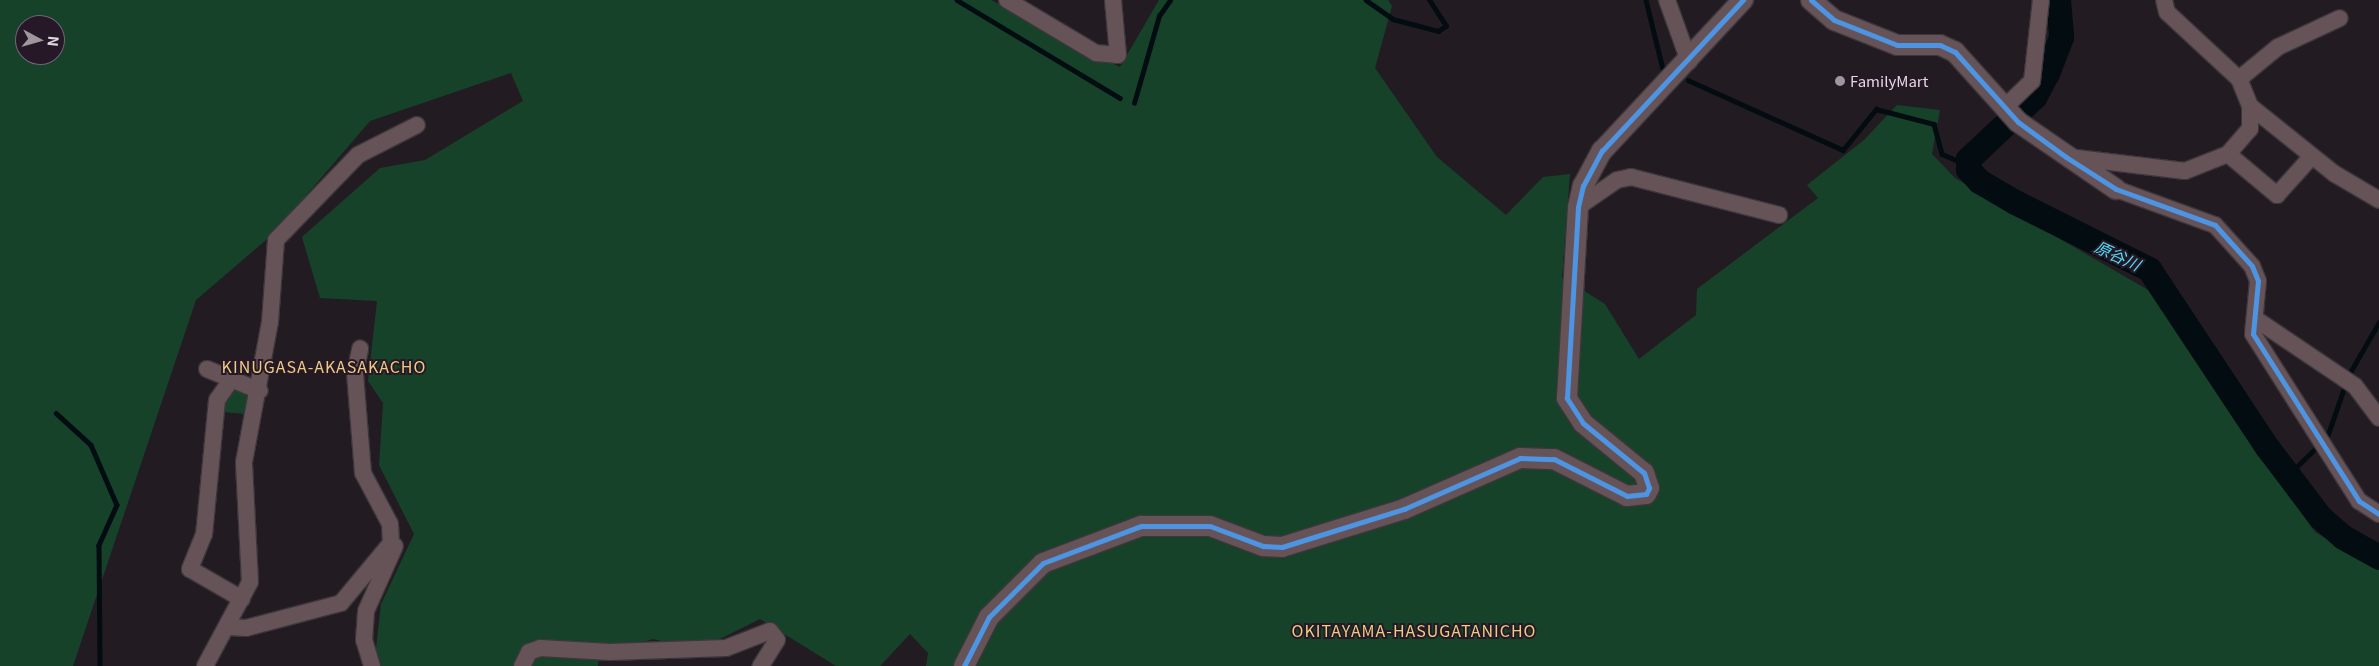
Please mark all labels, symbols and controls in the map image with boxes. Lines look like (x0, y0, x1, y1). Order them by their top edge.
north arrow (15, 15, 65, 65)
text: N (43, 35, 64, 48)
place label: FamilyMart (1850, 72, 1928, 90)
marker: FamilyMart (1834, 75, 1846, 87)
water label: 原谷川 (2092, 236, 2144, 274)
district label: KINUGASA-AKASAKACHO (219, 356, 429, 376)
district label: OKITAYAMA-HASUGATANICHO (1289, 620, 1539, 640)

